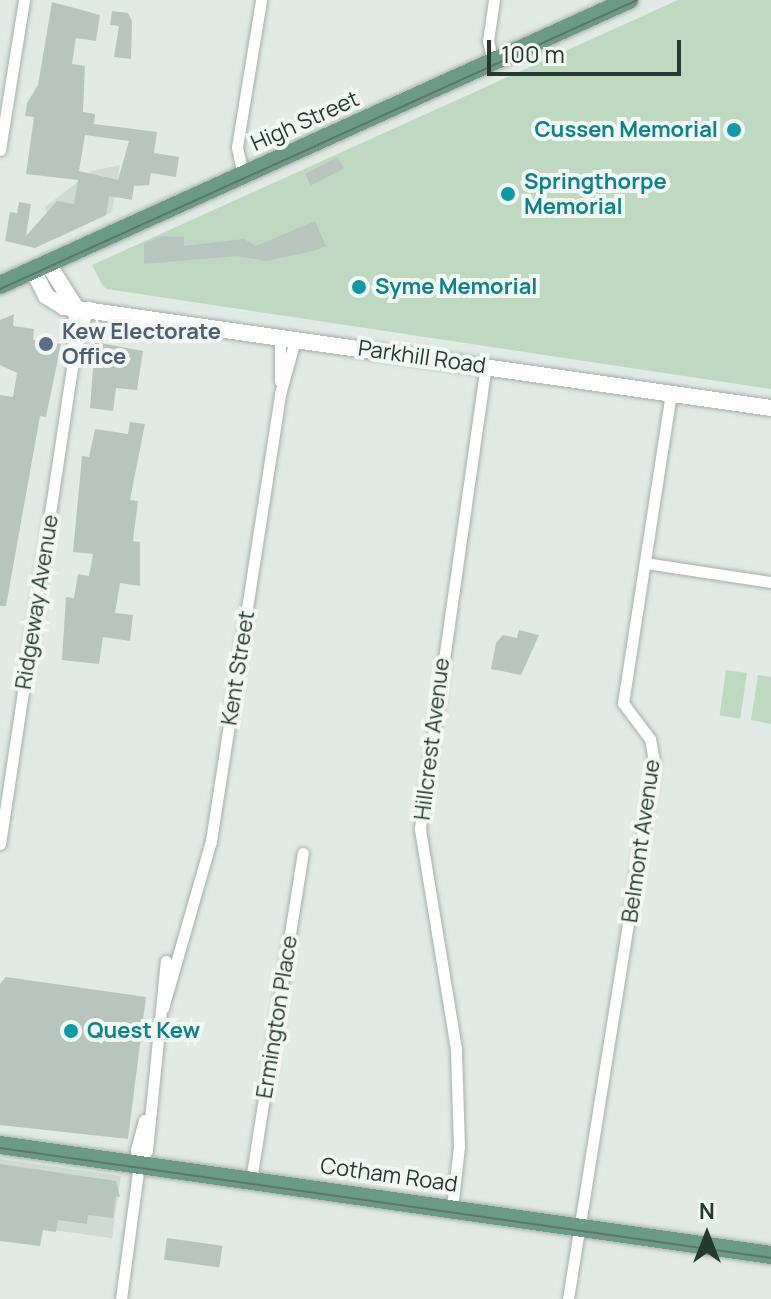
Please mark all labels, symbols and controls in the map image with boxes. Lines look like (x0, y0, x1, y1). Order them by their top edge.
scale bar (491, 24, 685, 74)
text: 100 m (501, 37, 565, 70)
street label: High Street (247, 85, 363, 157)
place label: Cussen Memorial (534, 117, 718, 143)
marker: Cussen Memorial (725, 121, 743, 139)
place label: Springthorpe Memorial (524, 168, 667, 220)
marker: Springthorpe Memorial (499, 185, 517, 203)
place label: Syme Memorial (375, 274, 537, 300)
marker: Syme Memorial (350, 278, 368, 296)
place label: Kew Electorate Office (62, 318, 221, 370)
marker: Kew Electorate Office (37, 335, 55, 353)
street label: Parkhill Road (356, 335, 488, 379)
street label: Ridgeway Avenue (10, 513, 64, 691)
street label: Kent Street (216, 609, 260, 727)
street label: Hillcrest Avenue (409, 656, 455, 822)
street label: Belmont Avenue (616, 758, 666, 924)
street label: Ermington Place (251, 934, 303, 1100)
place label: Quest Kew (87, 1018, 200, 1044)
marker: Quest Kew (62, 1022, 80, 1040)
street label: Cotham Road (319, 1152, 459, 1198)
north arrow (667, 1195, 747, 1275)
text: N (699, 1196, 715, 1226)

